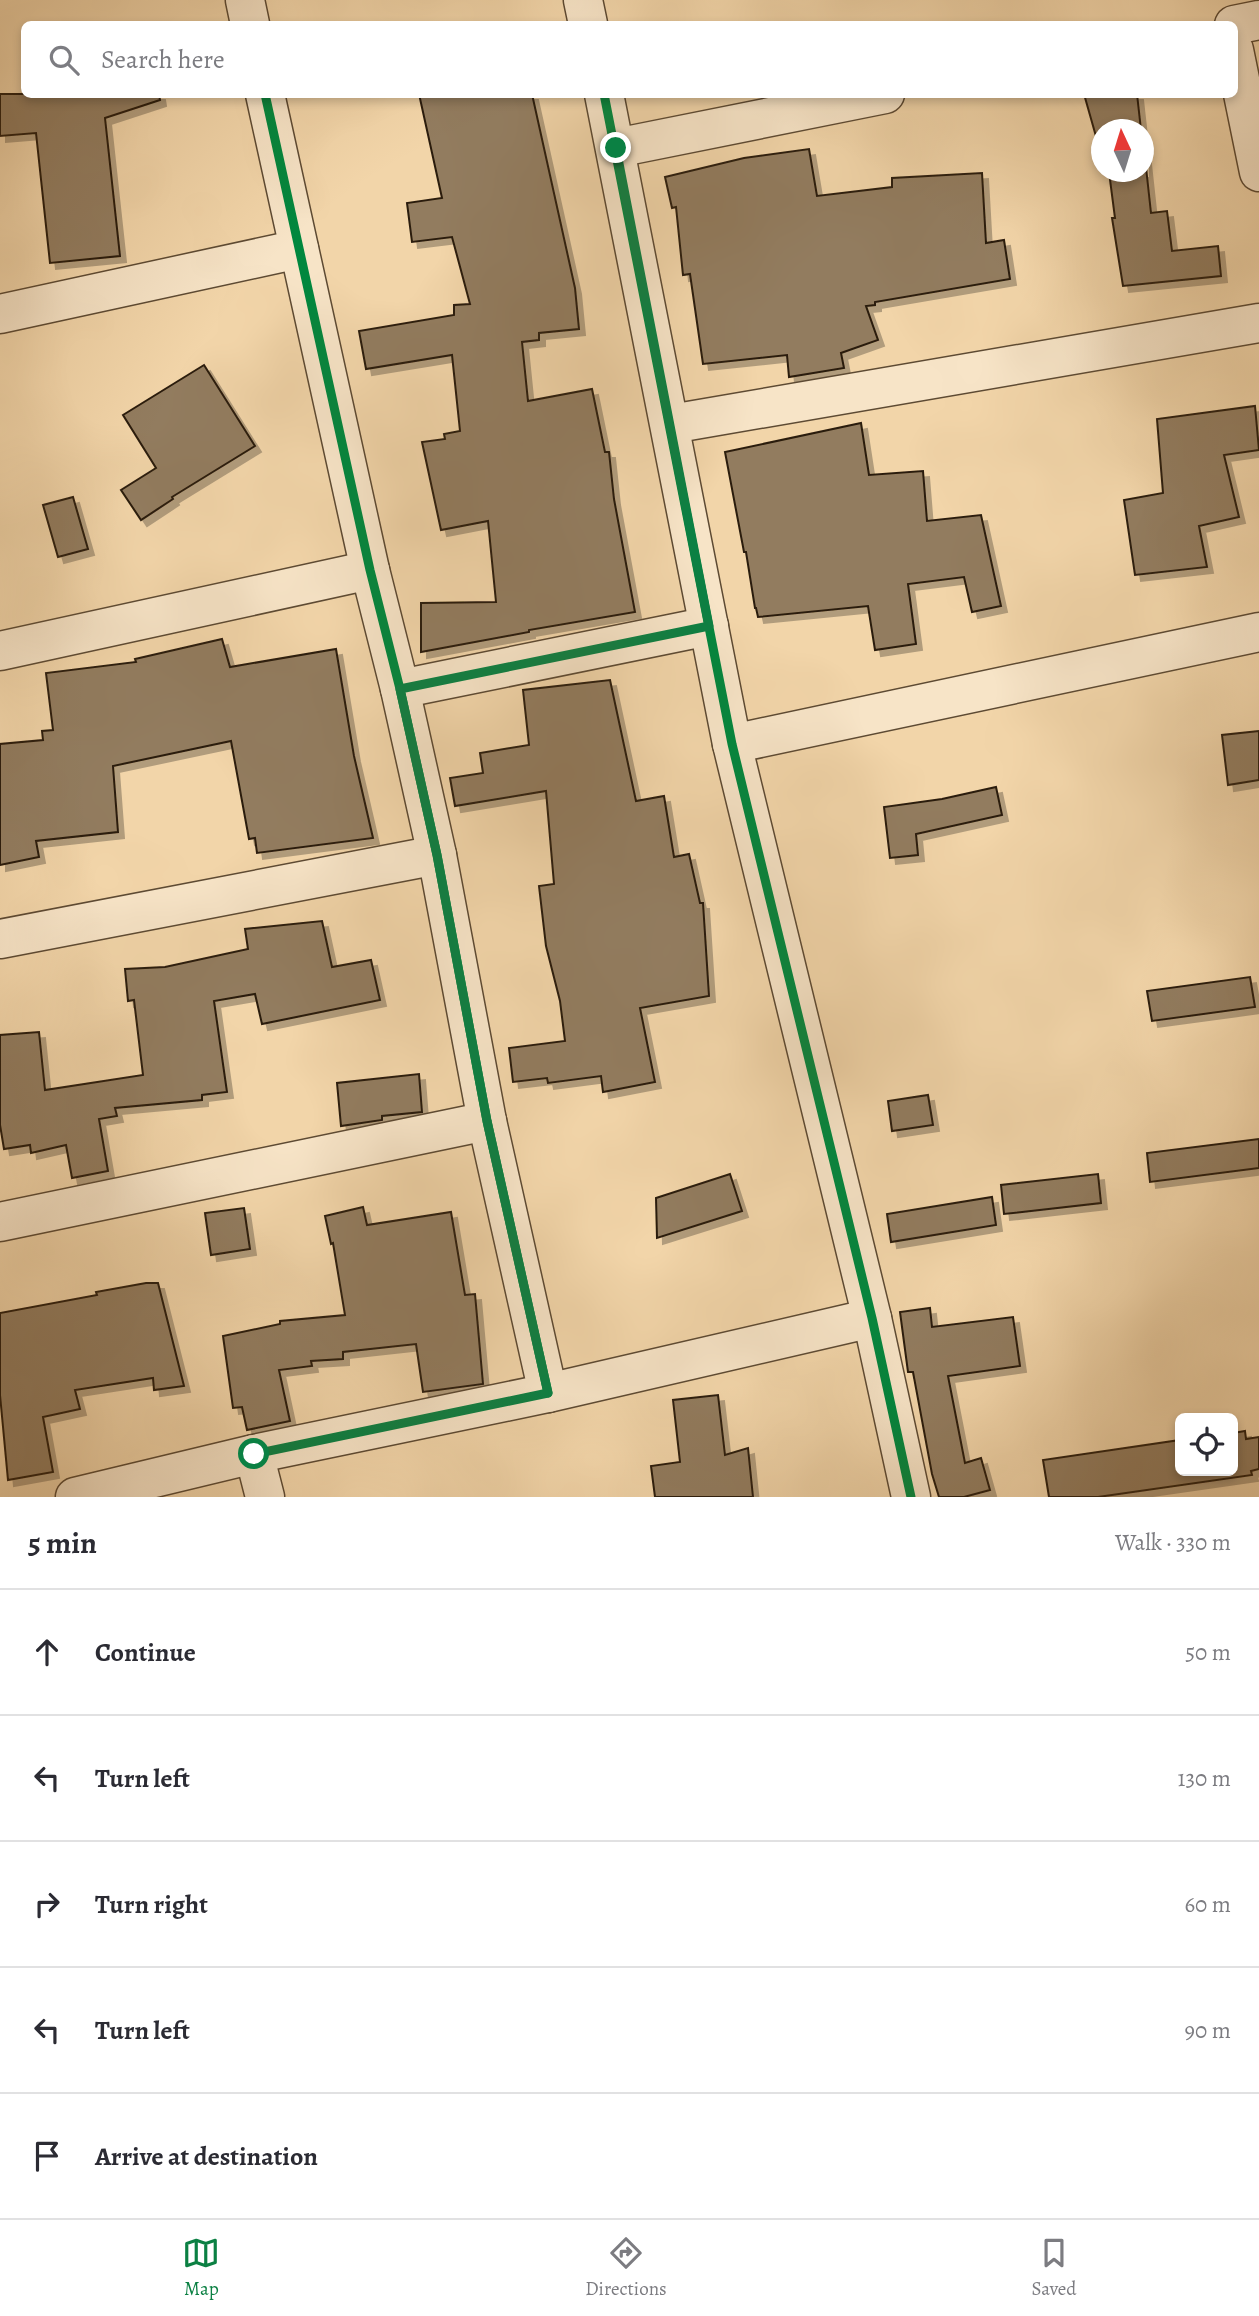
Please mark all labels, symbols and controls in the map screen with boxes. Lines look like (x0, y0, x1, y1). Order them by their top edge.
search box (21, 21, 1238, 98)
icon: search (45, 41, 83, 79)
text: Search here (101, 42, 225, 77)
north arrow (1091, 119, 1154, 182)
route end (600, 132, 631, 163)
map controls (1175, 1413, 1238, 1476)
button: locate (1175, 1413, 1238, 1476)
route start (238, 1438, 269, 1469)
text: 5 min (28, 1523, 97, 1563)
text: Walk · 330 m (1115, 1527, 1231, 1558)
icon: ahead (28, 1633, 66, 1671)
text: Continue (95, 1635, 196, 1670)
text: 50 m (1185, 1637, 1231, 1668)
icon: left (28, 1759, 66, 1797)
text: Turn left (95, 1761, 190, 1796)
text: 130 m (1178, 1763, 1231, 1794)
icon: right (28, 1885, 66, 1923)
text: Turn right (95, 1887, 208, 1922)
text: 60 m (1184, 1889, 1231, 1920)
icon: left (28, 2011, 66, 2049)
text: Turn left (95, 2013, 190, 2048)
text: 90 m (1185, 2015, 1231, 2046)
icon: arrive (28, 2137, 66, 2175)
text: Arrive at destination (95, 2139, 318, 2174)
tab: Map (182, 2234, 220, 2302)
tab: Directions (585, 2234, 667, 2302)
tab: Saved (1032, 2234, 1077, 2302)

